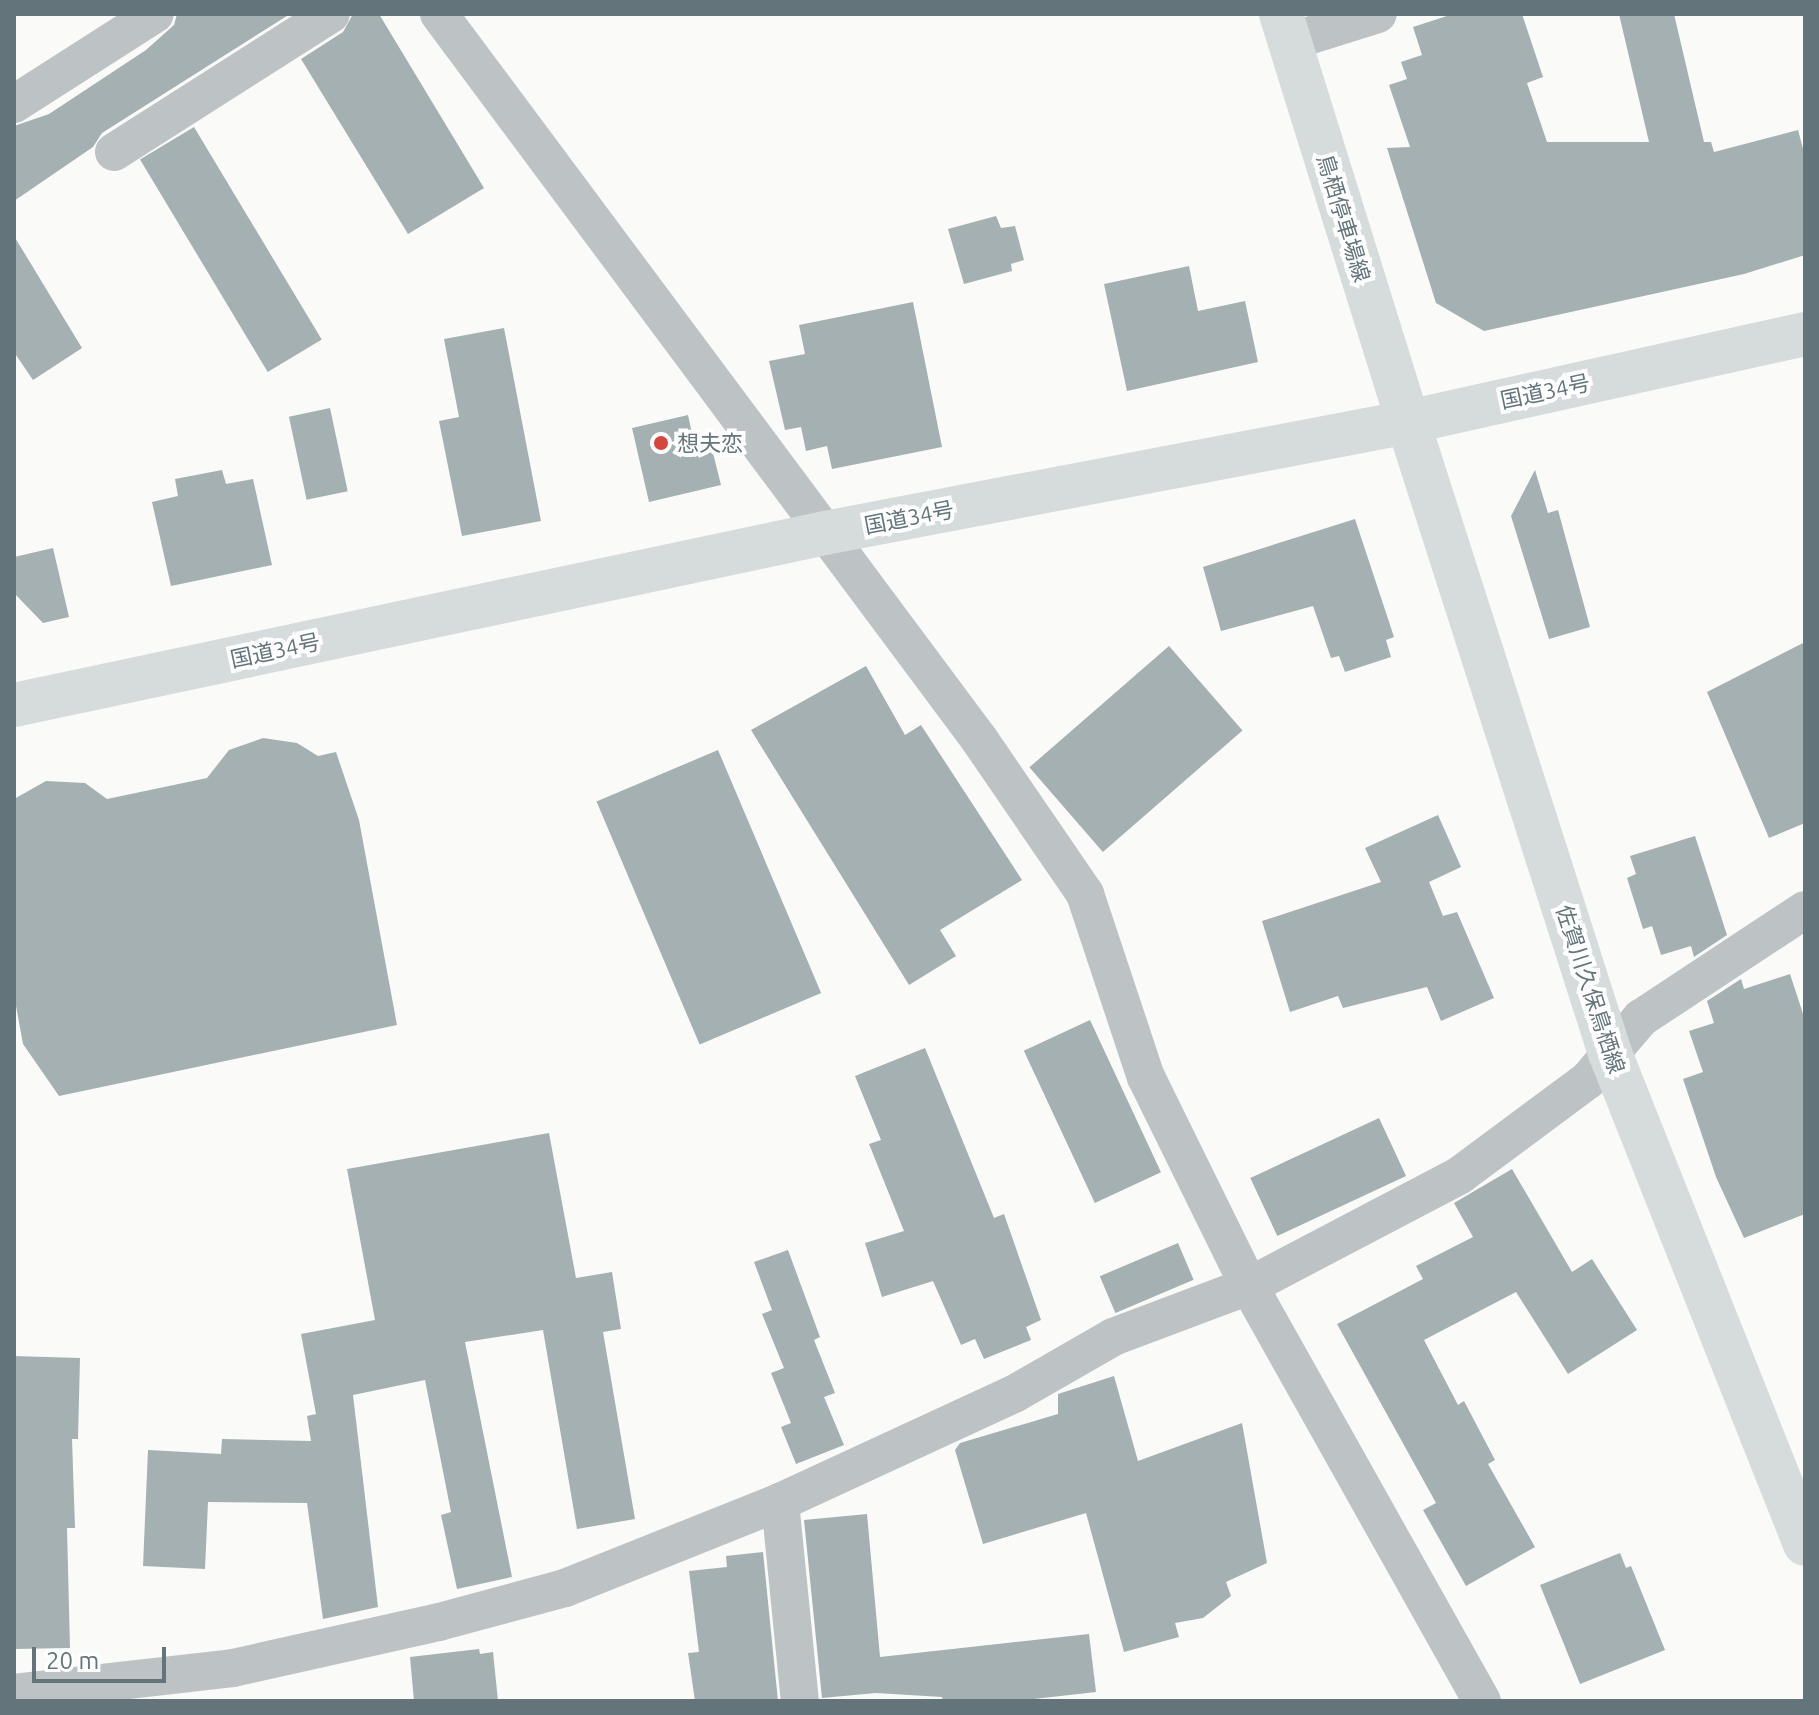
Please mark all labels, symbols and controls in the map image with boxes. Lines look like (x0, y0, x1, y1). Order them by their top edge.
street label: 鳥栖停車場線 (1312, 151, 1376, 285)
street label: 国道34号 (1498, 369, 1592, 413)
place label: 想夫恋 (677, 430, 743, 456)
marker: 想夫恋 (652, 434, 670, 452)
street label: 国道34号 (862, 495, 956, 539)
street label: 国道34号 (228, 628, 322, 672)
street label: 佐賀川久保鳥栖線 (1551, 901, 1631, 1077)
scale bar (36, 1631, 170, 1681)
text: 20 m (46, 1647, 99, 1674)

